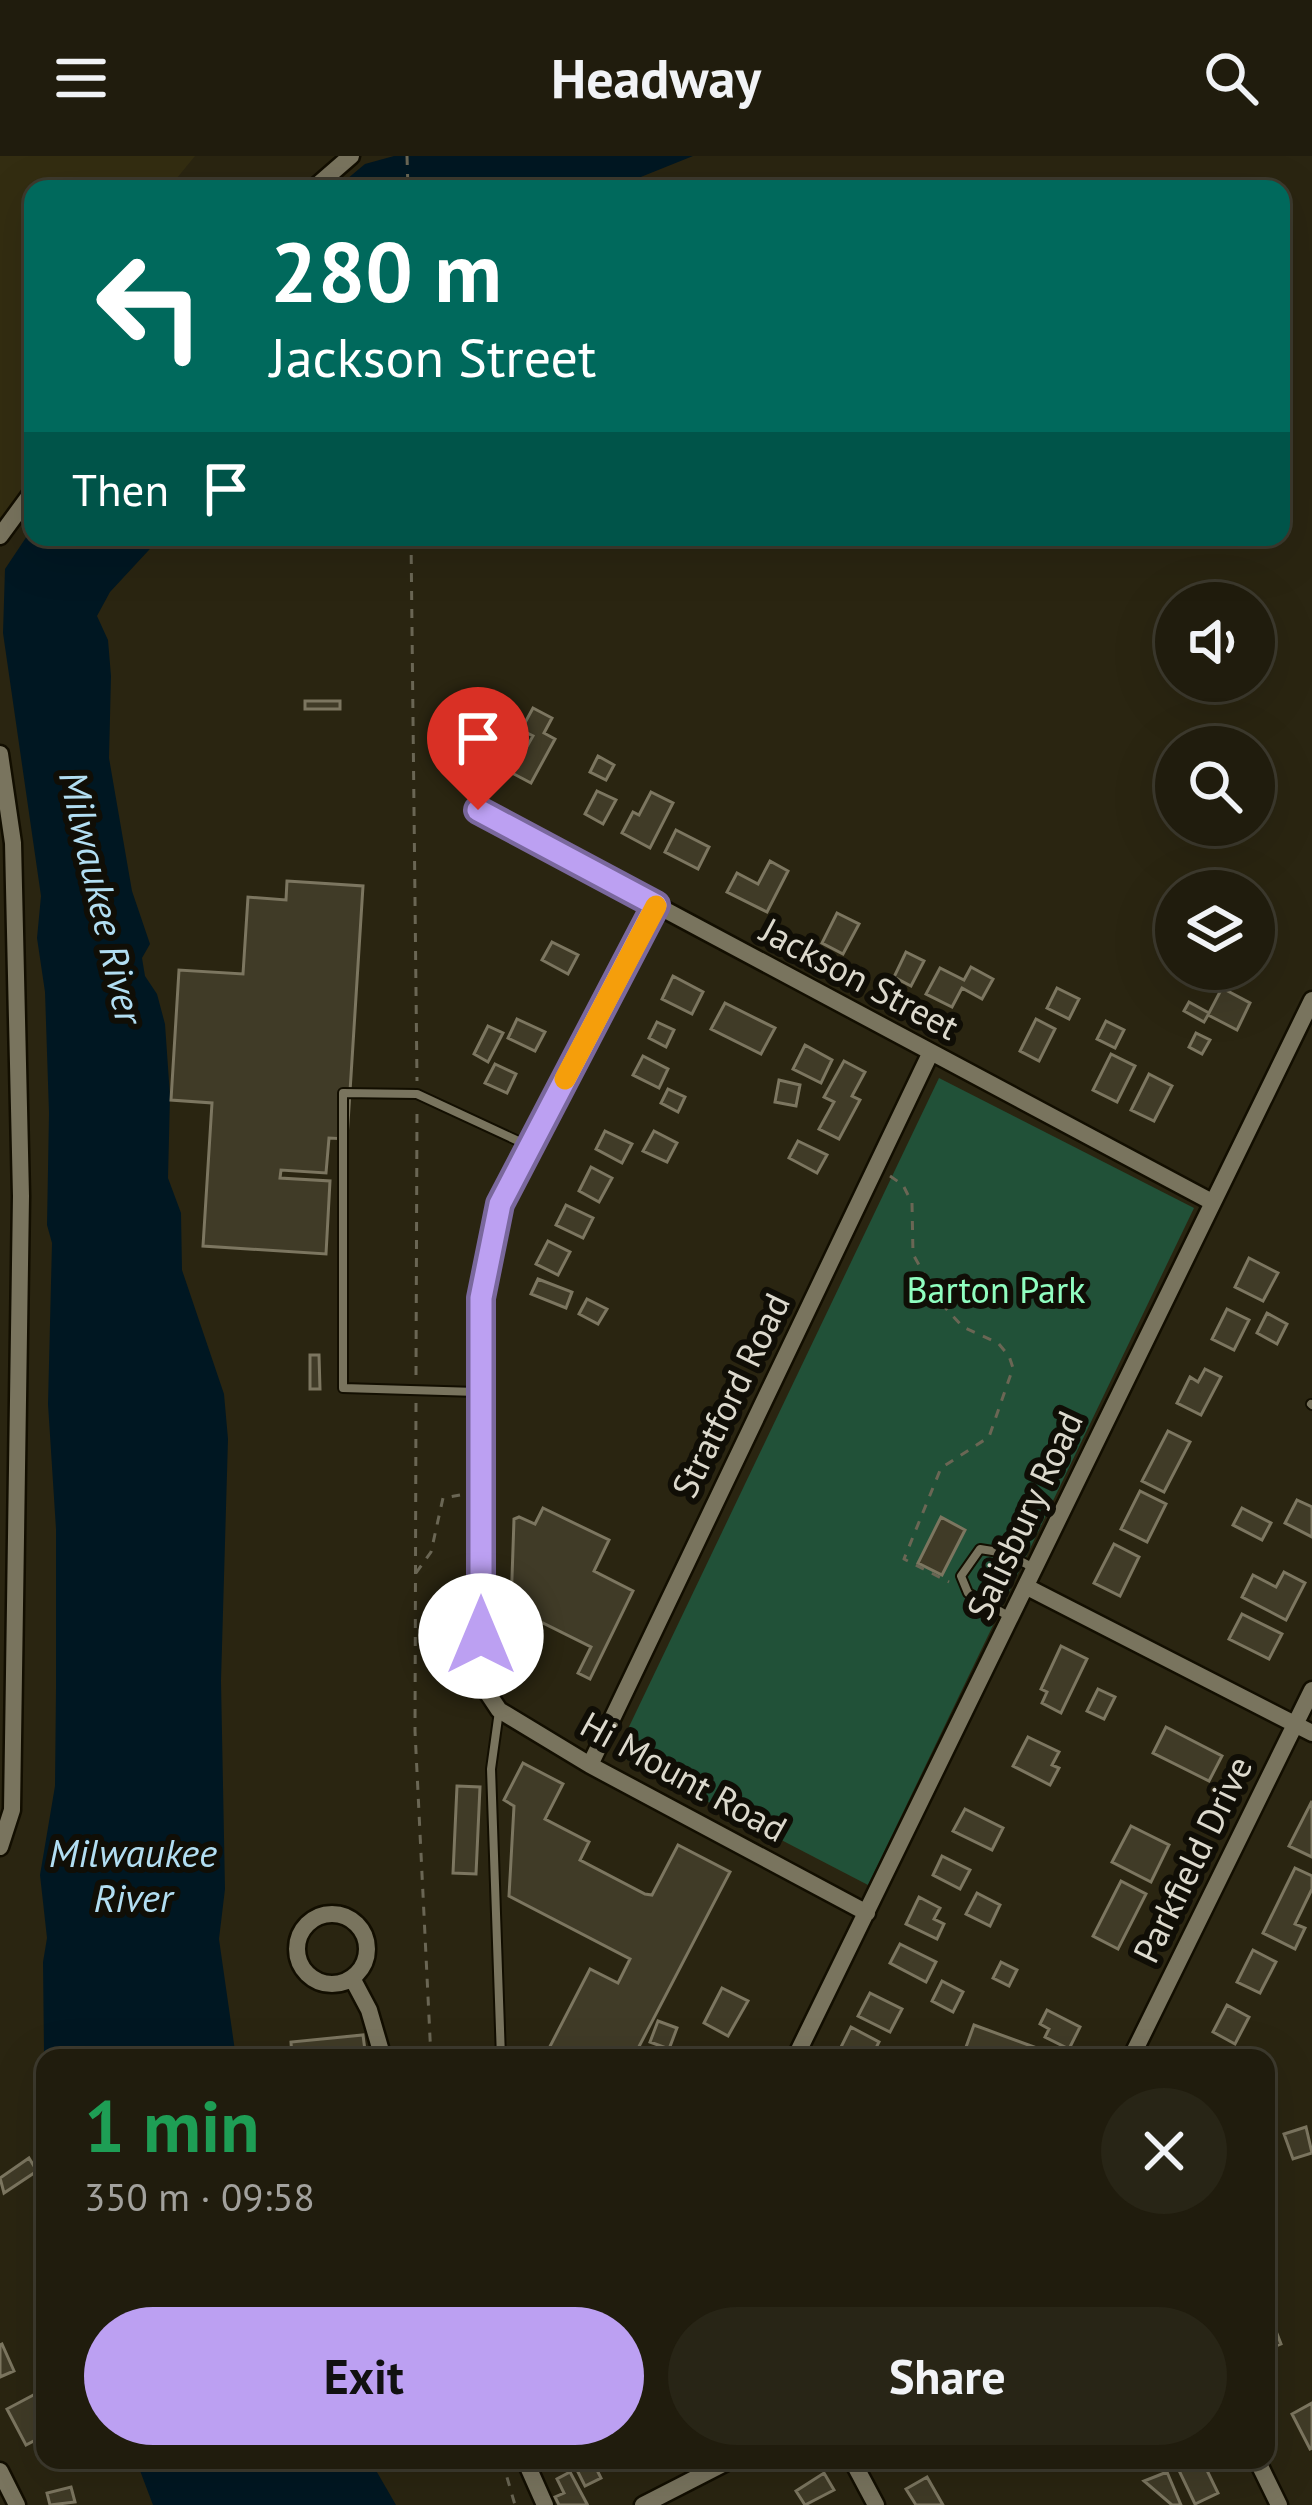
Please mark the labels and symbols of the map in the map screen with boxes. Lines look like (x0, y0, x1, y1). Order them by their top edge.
pin (427, 687, 529, 810)
water label: Milwaukee River (48, 766, 156, 1031)
street label: Jackson Street (751, 905, 967, 1050)
park label: Barton Park (907, 1266, 1085, 1313)
street label: Stratford Road (660, 1285, 800, 1505)
street label: Salisbury Road (955, 1403, 1093, 1627)
position arrow (418, 1573, 544, 1699)
street label: Hi Mount Road (573, 1700, 795, 1852)
street label: Parkfield Drive (1122, 1748, 1262, 1970)
water label: Milwaukee River (49, 1827, 217, 1923)

